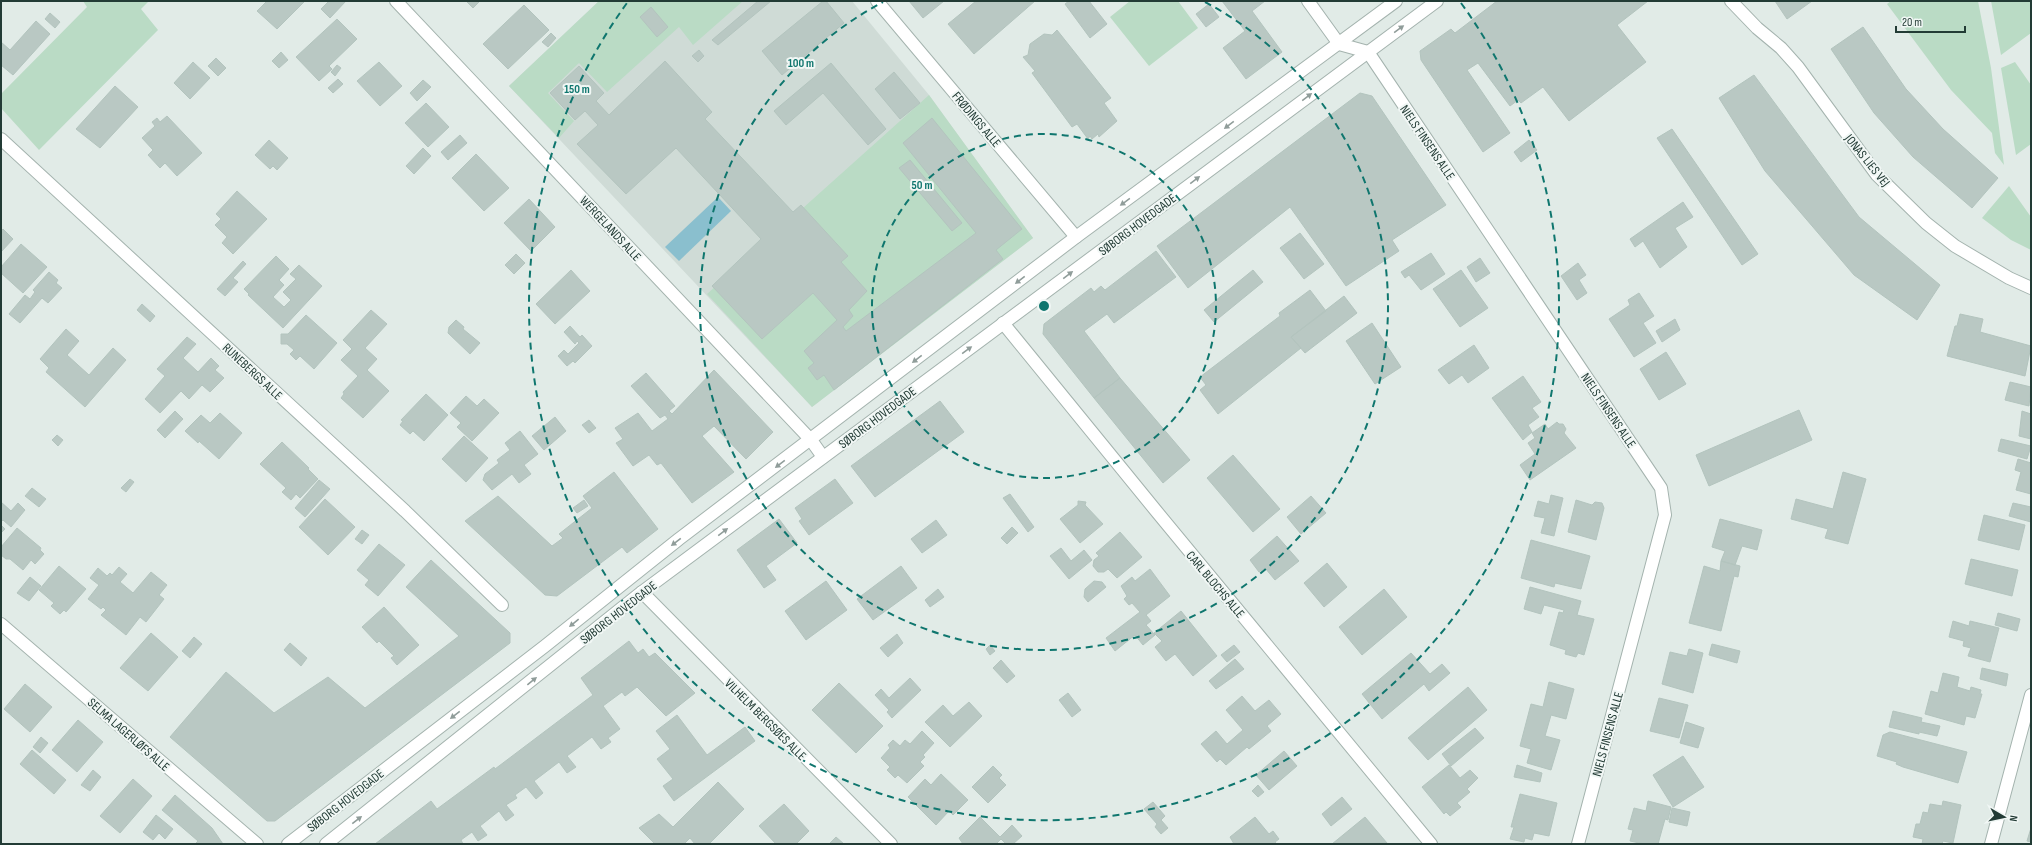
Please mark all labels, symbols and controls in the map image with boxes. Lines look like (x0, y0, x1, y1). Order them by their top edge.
scale bar (1896, 8, 1965, 34)
text: 20 m (1902, 15, 1922, 30)
one-way arrow (1394, 25, 1404, 33)
text: 100 m (788, 56, 814, 71)
text: 150 m (564, 82, 590, 97)
street label: FRØDINGS ALLE (948, 89, 1004, 151)
one-way arrow (1301, 93, 1312, 101)
street label: NIELS FINSENS ALLE (1396, 102, 1458, 183)
one-way arrow (1224, 121, 1234, 129)
street label: JONAS LIES VEJ (1840, 130, 1893, 190)
one-way arrow (1190, 176, 1201, 185)
text: 50 m (912, 178, 932, 193)
street label: SØBORG HOVEDGADE (1096, 190, 1180, 259)
street label: WERGELANDS ALLE (576, 193, 644, 265)
one-way arrow (1119, 198, 1130, 206)
one-way arrow (1063, 270, 1074, 279)
one-way arrow (1015, 276, 1026, 284)
centre of rings (1037, 299, 1051, 313)
street label: RUNEBERGS ALLE (219, 340, 286, 404)
one-way arrow (962, 346, 972, 354)
one-way arrow (912, 355, 923, 363)
street label: NIELS FINSENS ALLE (1577, 370, 1639, 451)
street label: SØBORG HOVEDGADE (836, 383, 920, 452)
one-way arrow (774, 460, 785, 468)
one-way arrow (717, 528, 728, 537)
one-way arrow (670, 538, 681, 546)
street label: CARL BLOCHS ALLE (1183, 548, 1248, 621)
street label: SØBORG HOVEDGADE (577, 578, 660, 648)
one-way arrow (568, 618, 579, 627)
one-way arrow (526, 676, 537, 685)
street label: VILHELM BERGSØES ALLE (721, 676, 809, 764)
street label: NIELS FINSENS ALLE (1589, 690, 1627, 778)
street label: SELMA LAGERLØFS ALLE (84, 695, 173, 775)
one-way arrow (449, 711, 460, 720)
street label: SØBORG HOVEDGADE (304, 766, 387, 836)
north arrow (1984, 797, 2024, 837)
one-way arrow (351, 815, 362, 824)
text: N (2006, 815, 2020, 823)

